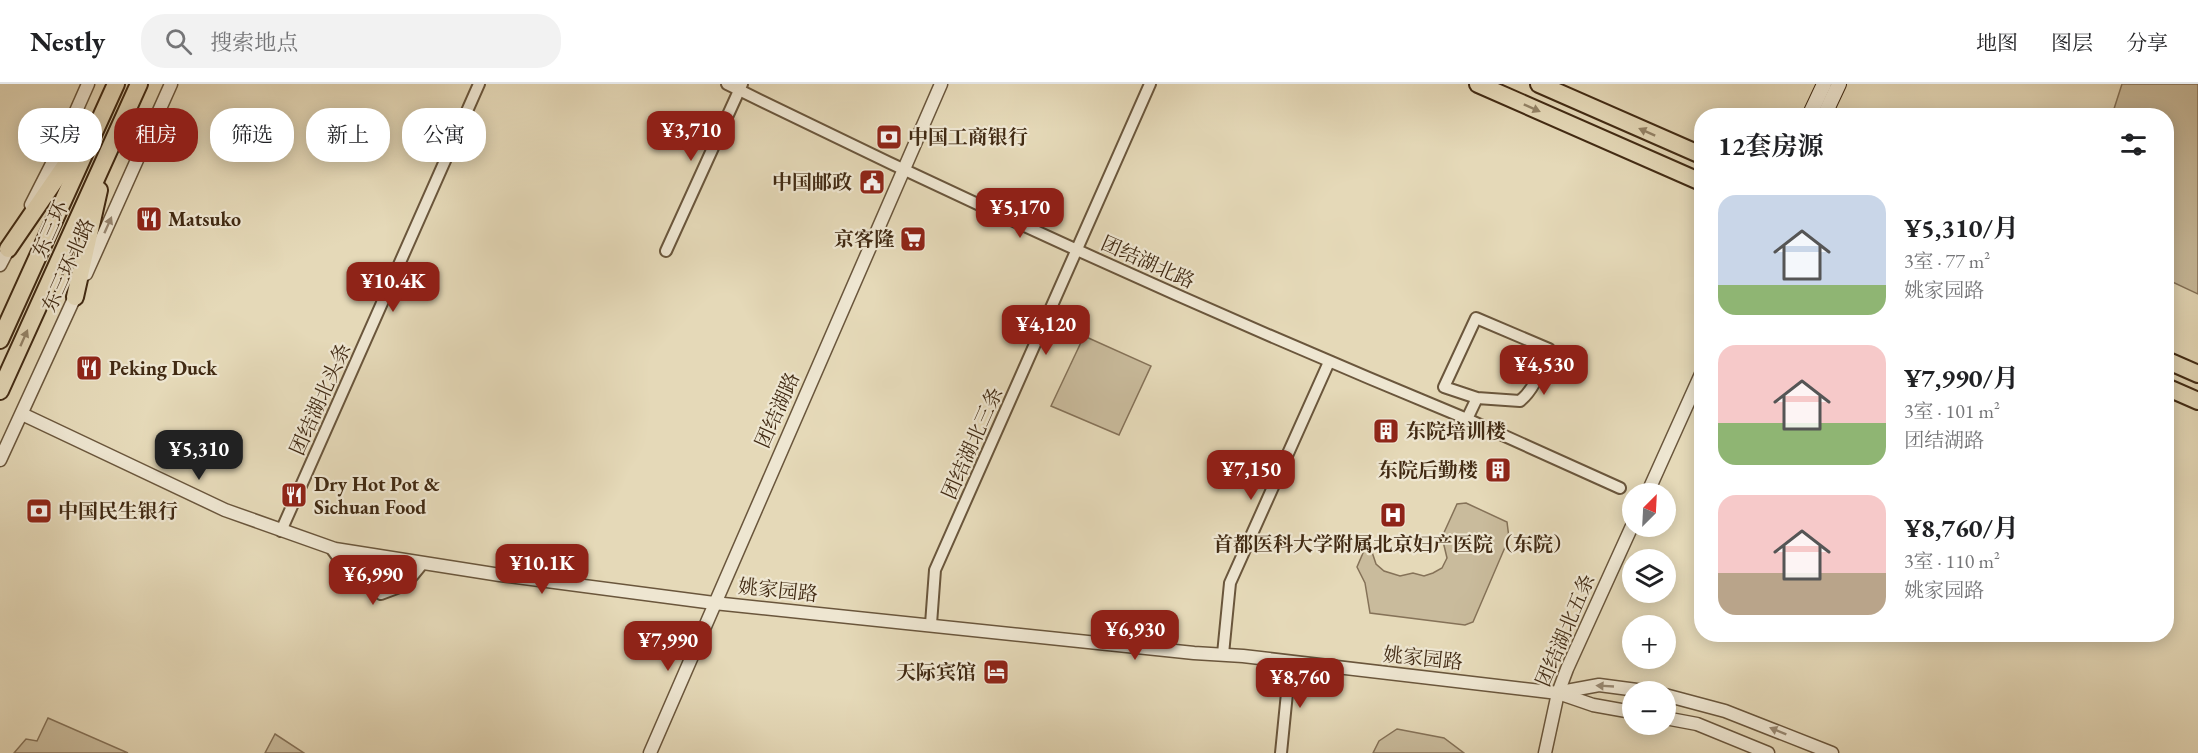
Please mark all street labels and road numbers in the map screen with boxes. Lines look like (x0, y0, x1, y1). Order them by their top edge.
street label: 东三环 (26, 196, 74, 262)
street label: 东三环北路 (36, 214, 100, 316)
street label: 团结湖北路 (1097, 230, 1199, 294)
street label: 团结湖北头条 (284, 339, 356, 459)
street label: 团结湖路 (749, 368, 805, 452)
street label: 团结湖北三条 (936, 383, 1008, 503)
street label: 团结湖北五条 (1530, 570, 1600, 690)
street label: 姚家园路 (737, 573, 819, 607)
street label: 姚家园路 (1382, 641, 1464, 675)

